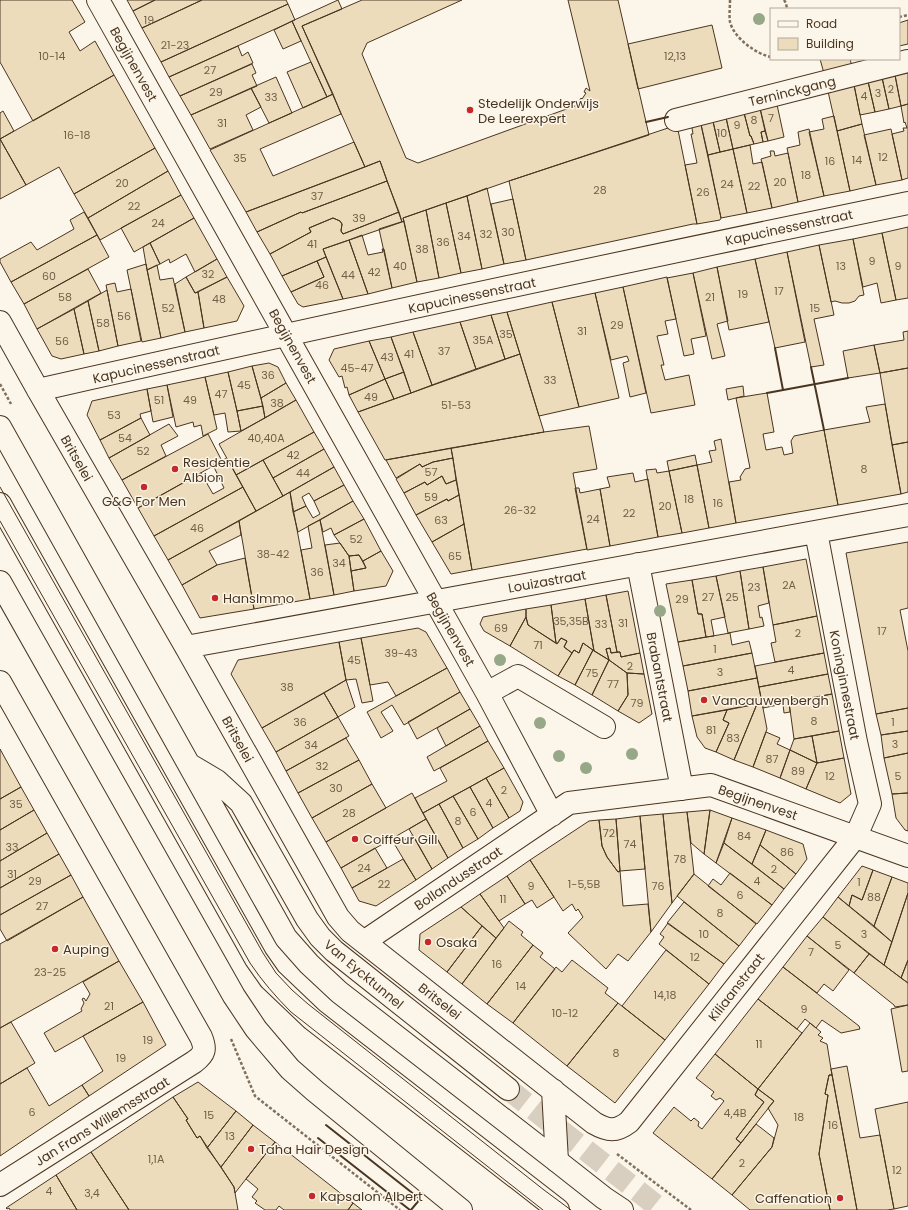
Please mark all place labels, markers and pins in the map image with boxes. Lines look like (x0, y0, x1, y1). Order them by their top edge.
place label: Stedelijk Onderwijs De Leerexpert (478, 94, 599, 128)
marker: Stedelijk Onderwijs De Leerexpert (465, 105, 475, 115)
place label: Residentie Albion (183, 453, 250, 487)
marker: Residentie Albion (170, 464, 180, 474)
marker: G&G For Men (139, 482, 149, 492)
place label: G&G For Men (102, 492, 186, 511)
place label: HansImmo (223, 589, 294, 608)
marker: HansImmo (210, 593, 220, 603)
place label: Vancauwenbergh (712, 691, 829, 710)
marker: Vancauwenbergh (699, 695, 709, 705)
place label: Coiffeur Gill (363, 830, 438, 849)
marker: Coiffeur Gill (350, 834, 360, 844)
place label: Osaka (436, 933, 477, 952)
marker: Osaka (423, 937, 433, 947)
place label: Auping (63, 940, 109, 959)
marker: Auping (50, 944, 60, 954)
place label: Taha Hair Design (259, 1140, 369, 1159)
marker: Taha Hair Design (246, 1144, 256, 1154)
place label: Kapsalon Albert (320, 1187, 423, 1206)
place label: Caffenation (755, 1189, 832, 1208)
marker: Kapsalon Albert (307, 1191, 317, 1201)
marker: Caffenation (835, 1193, 845, 1203)

